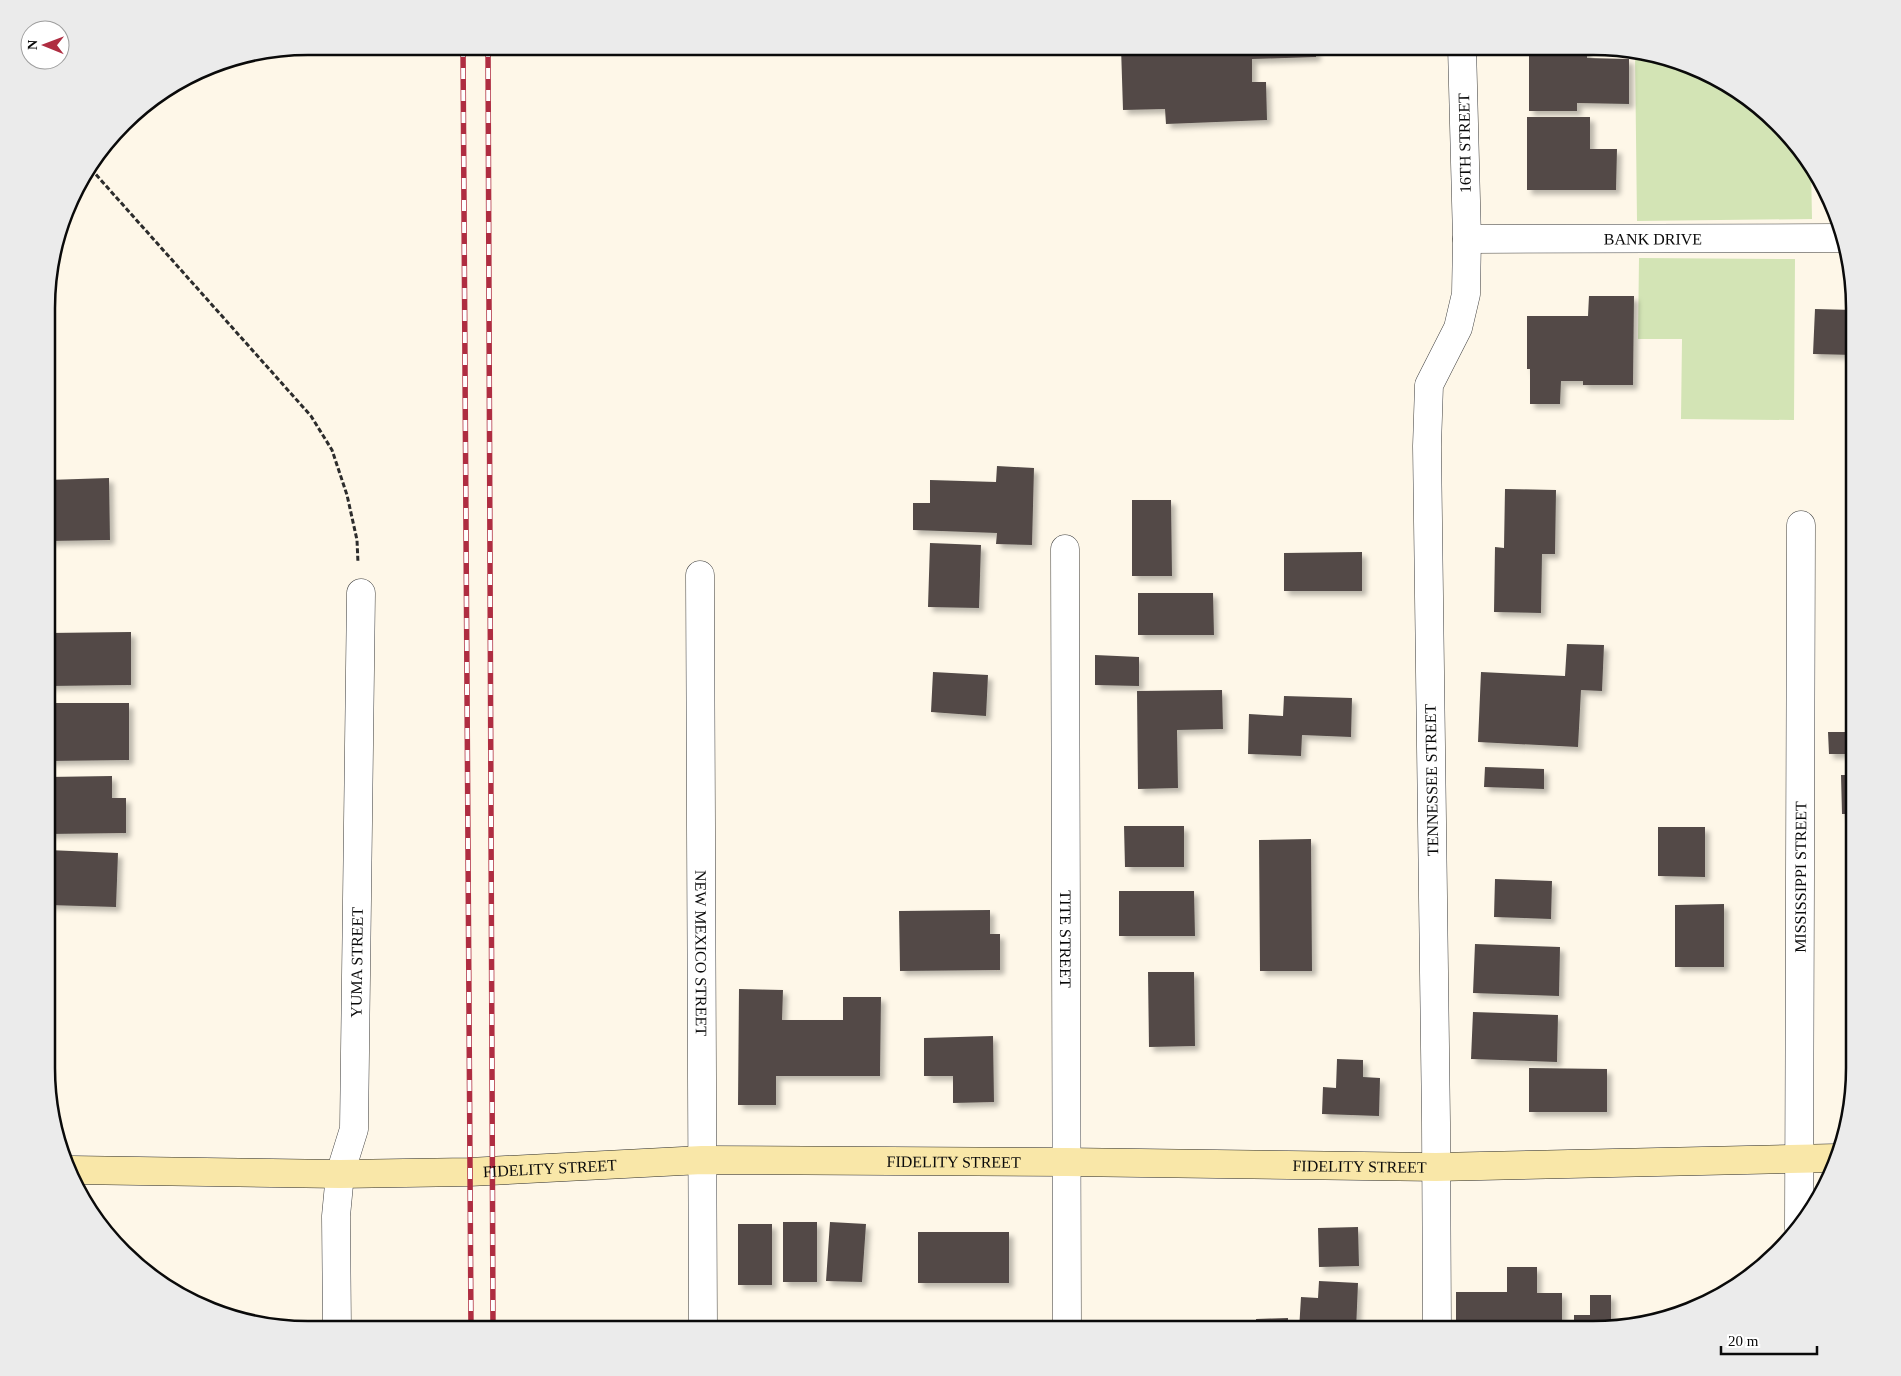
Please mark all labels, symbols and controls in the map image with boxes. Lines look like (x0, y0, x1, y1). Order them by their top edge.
north arrow (20, 20, 70, 70)
text: N (25, 40, 40, 50)
street label: 16TH STREET (1455, 93, 1474, 193)
street label: BANK DRIVE (1604, 230, 1702, 248)
street label: TENNESSEE STREET (1422, 703, 1441, 856)
street label: MISSISSIPPI STREET (1792, 801, 1809, 953)
street label: NEW MEXICO STREET (692, 870, 710, 1036)
street label: TITE STREET (1057, 890, 1074, 988)
street label: YUMA STREET (347, 907, 366, 1018)
street label: FIDELITY STREET (887, 1153, 1021, 1171)
street label: FIDELITY STREET (482, 1156, 618, 1180)
street label: FIDELITY STREET (1292, 1157, 1427, 1176)
scale bar (1721, 1324, 1817, 1356)
text: 20 m (1728, 1333, 1759, 1349)

